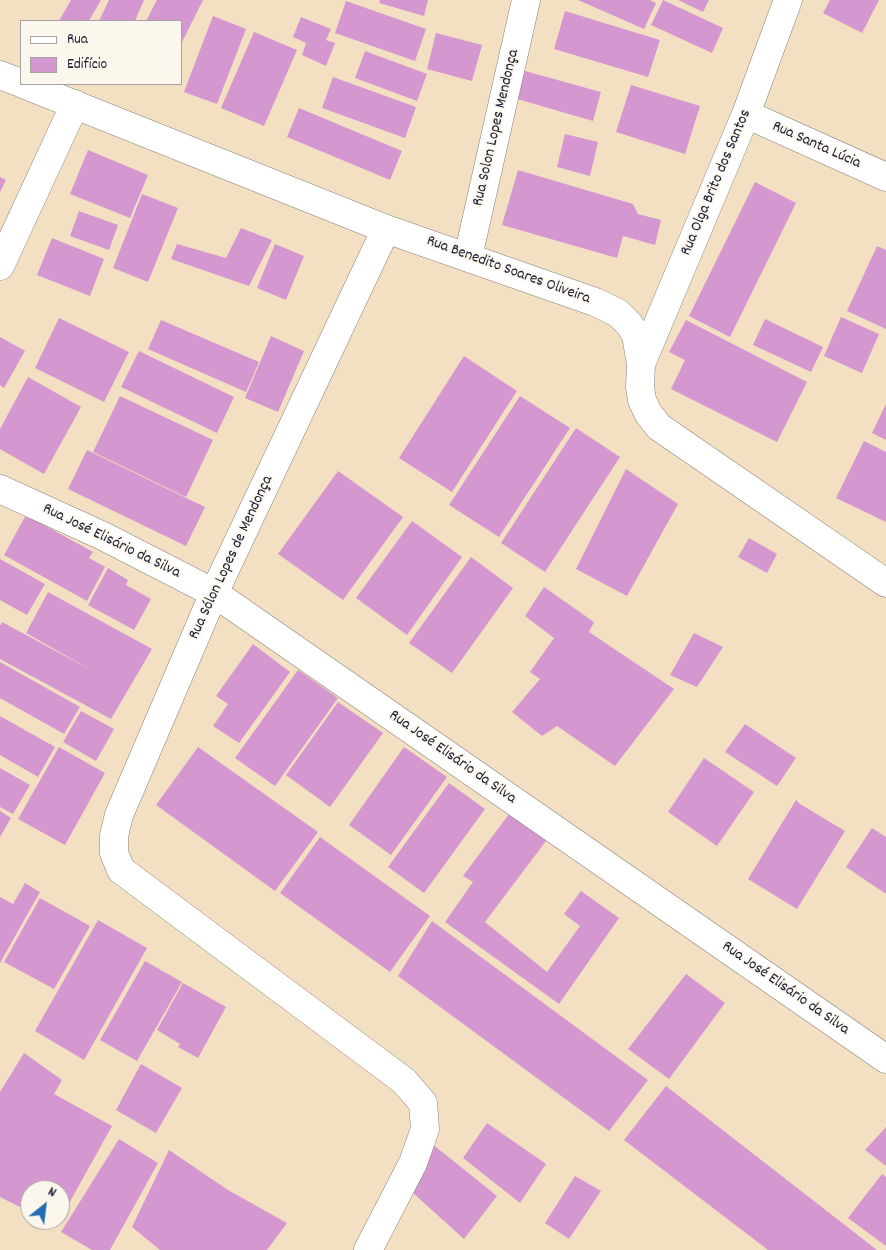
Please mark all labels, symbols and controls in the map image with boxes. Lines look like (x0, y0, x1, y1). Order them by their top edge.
legend (20, 20, 182, 85)
text: Rua (67, 29, 88, 51)
street label: Rua Solon Lopes Mendonça (470, 48, 524, 208)
text: Edifício (67, 54, 107, 76)
street label: Rua Olga Brito dos Santos (678, 107, 756, 259)
street label: Rua Santa Lúcia (769, 118, 863, 174)
street label: Rua Benedito Soares Oliveira (423, 232, 593, 310)
street label: Rua Sólon Lopes de Mendonça (186, 473, 278, 643)
street label: Rua José Elisário da Silva (39, 500, 183, 584)
street label: Rua José Elisário da Silva (385, 707, 519, 809)
street label: Rua José Elisário da Silva (718, 938, 852, 1040)
north arrow (20, 1180, 70, 1230)
text: N (44, 1182, 60, 1203)

